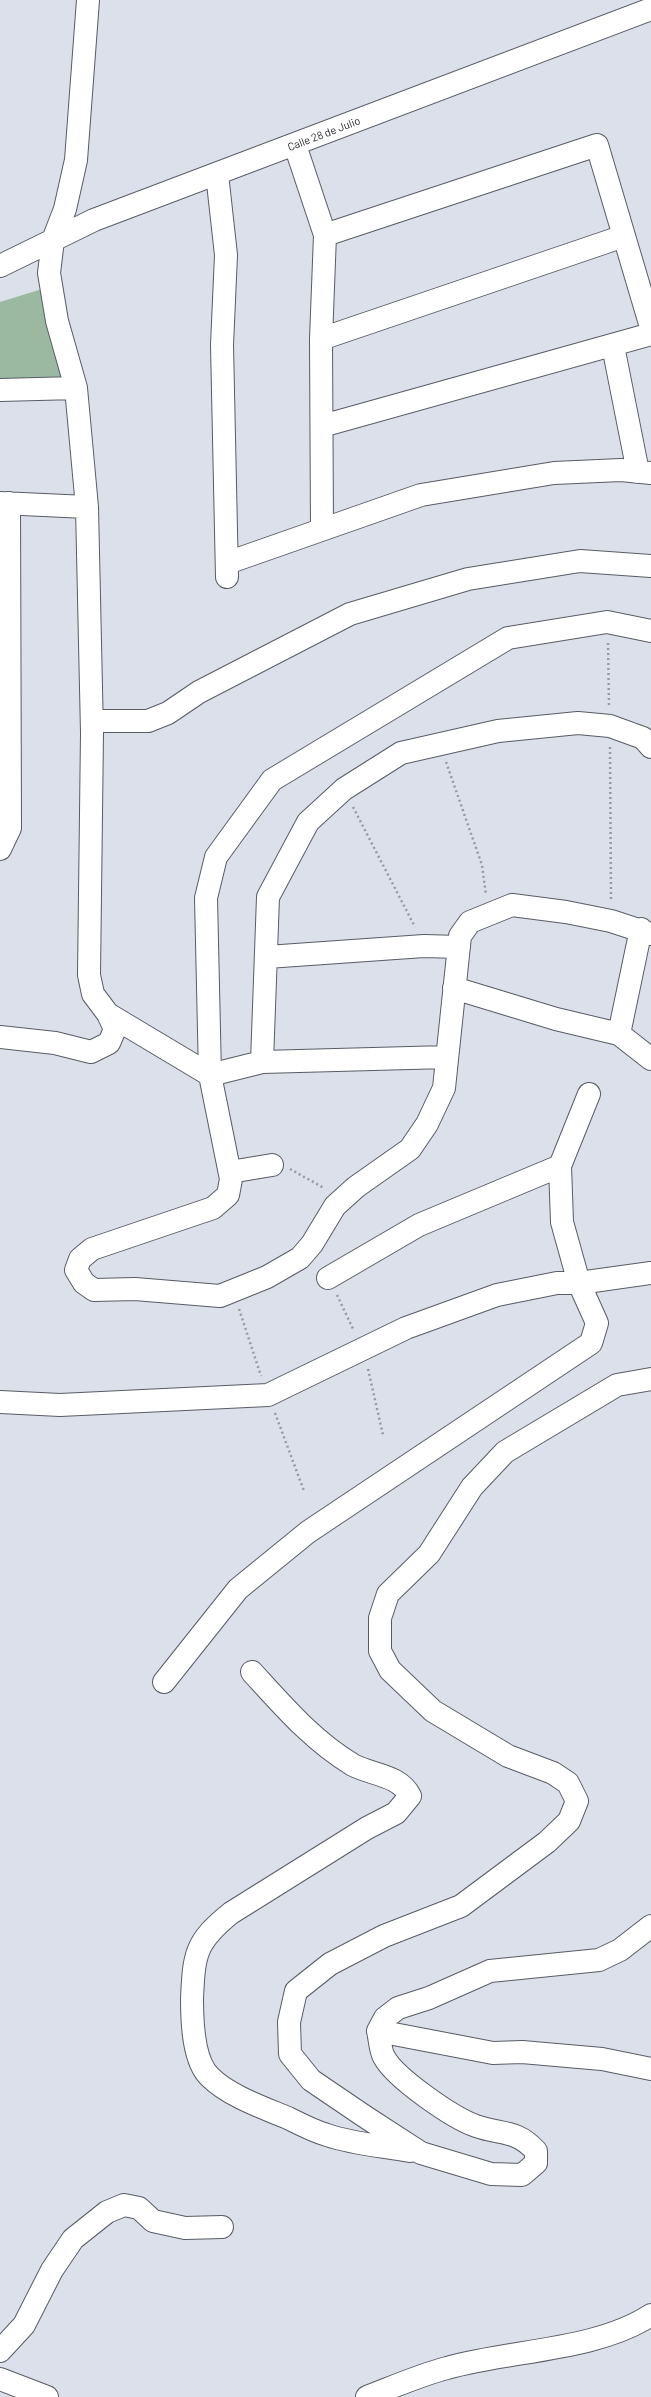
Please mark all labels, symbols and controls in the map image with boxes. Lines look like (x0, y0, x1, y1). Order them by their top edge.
street label: Calle 28 de Julio (286, 114, 362, 154)

